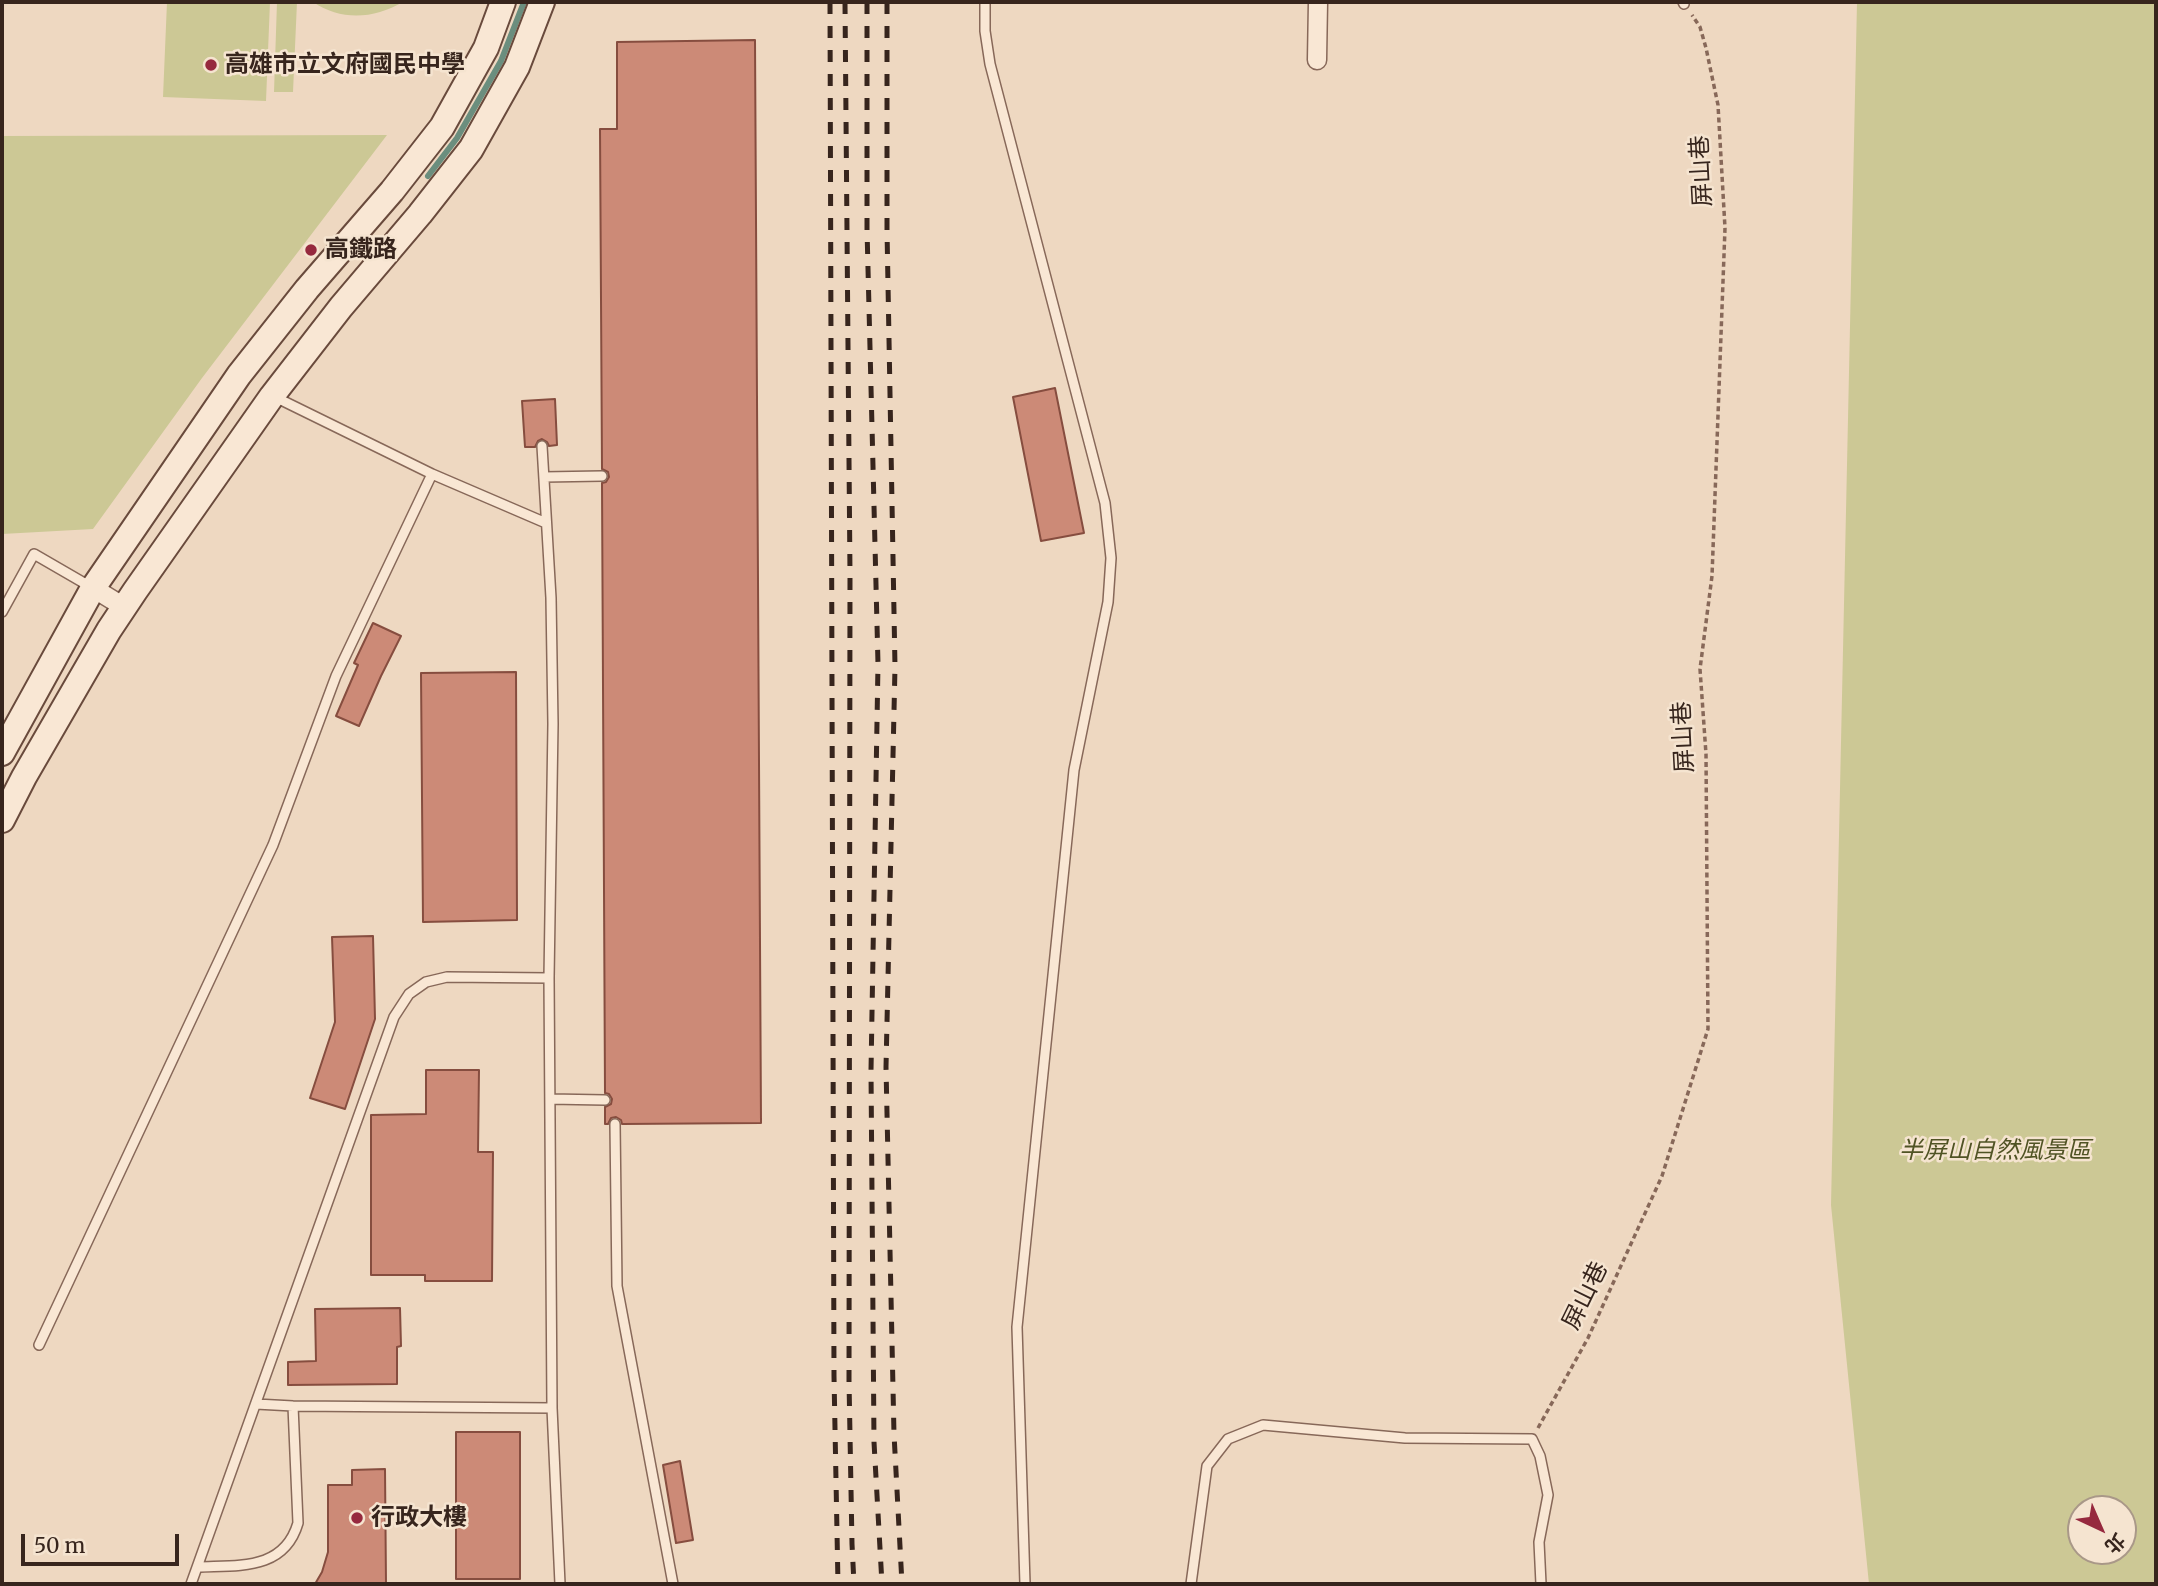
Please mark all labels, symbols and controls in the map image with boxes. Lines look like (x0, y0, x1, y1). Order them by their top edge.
place label: 高雄市立文府國民中學 (225, 51, 465, 79)
marker: 高雄市立文府國民中學 (203, 57, 219, 73)
street label: 屏山巷 (1686, 134, 1718, 208)
place label: 高鐵路 (325, 236, 397, 264)
marker: 高鐵路 (303, 242, 319, 258)
street label: 屏山巷 (1668, 700, 1700, 774)
park label: 半屏山自然風景區 (1899, 1137, 2091, 1165)
street label: 屏山巷 (1557, 1257, 1615, 1335)
north arrow (2067, 1495, 2137, 1565)
place label: 行政大樓 (371, 1504, 467, 1532)
marker: 行政大樓 (349, 1510, 365, 1526)
scale bar (24, 1520, 182, 1564)
text: 北 (2100, 1528, 2130, 1559)
text: 50 m (34, 1532, 85, 1559)

